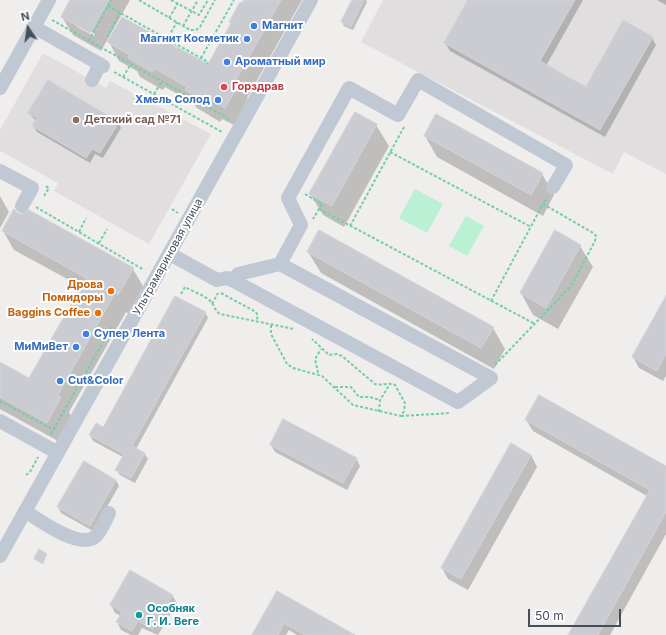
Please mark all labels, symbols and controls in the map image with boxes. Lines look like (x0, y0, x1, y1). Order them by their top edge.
north arrow (8, 8, 48, 48)
text: N (20, 9, 31, 24)
place label: Магнит (262, 19, 303, 33)
marker: Магнит (249, 21, 259, 31)
place label: Магнит Косметик (140, 32, 239, 46)
marker: Магнит Косметик (242, 34, 252, 44)
place label: Ароматный мир (235, 55, 326, 69)
marker: Ароматный мир (222, 57, 232, 67)
place label: Горздрав (232, 80, 284, 94)
marker: Горздрав (219, 82, 229, 92)
place label: Хмель Солод (135, 93, 210, 107)
marker: Хмель Солод (213, 95, 223, 105)
place label: Детский сад №71 (84, 113, 181, 127)
marker: Детский сад №71 (71, 115, 81, 125)
street label: Ультрамариновая улица (130, 196, 206, 318)
place label: Дрова Помидоры (42, 278, 103, 304)
marker: Дрова Помидоры (106, 286, 116, 296)
place label: Baggins Coffee (8, 306, 90, 320)
marker: Baggins Coffee (93, 308, 103, 318)
place label: Супер Лента (94, 327, 165, 341)
marker: Супер Лента (81, 329, 91, 339)
place label: МиМиВет (14, 340, 68, 354)
marker: МиМиВет (71, 342, 81, 352)
place label: Cut&Color (68, 374, 123, 388)
marker: Cut&Color (55, 376, 65, 386)
scale bar (530, 601, 623, 627)
place label: Особняк Г. И. Веге (147, 602, 199, 628)
text: 50 m (535, 608, 564, 623)
marker: Особняк Г. И. Веге (134, 610, 144, 620)

